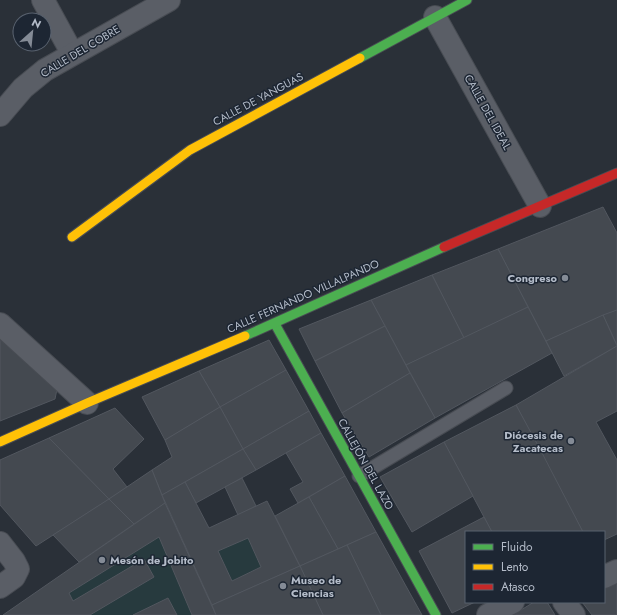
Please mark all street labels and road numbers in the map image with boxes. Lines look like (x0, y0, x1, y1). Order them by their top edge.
street label: CALLE DEL COBRE (37, 21, 123, 81)
street label: CALLE DE YANGUAS (210, 68, 306, 130)
street label: CALLE DEL IDEAL (461, 71, 515, 153)
street label: CALLE FERNANDO VILLALPANDO (224, 255, 382, 337)
street label: CALLEJÓN DEL LAZO (334, 415, 398, 513)

